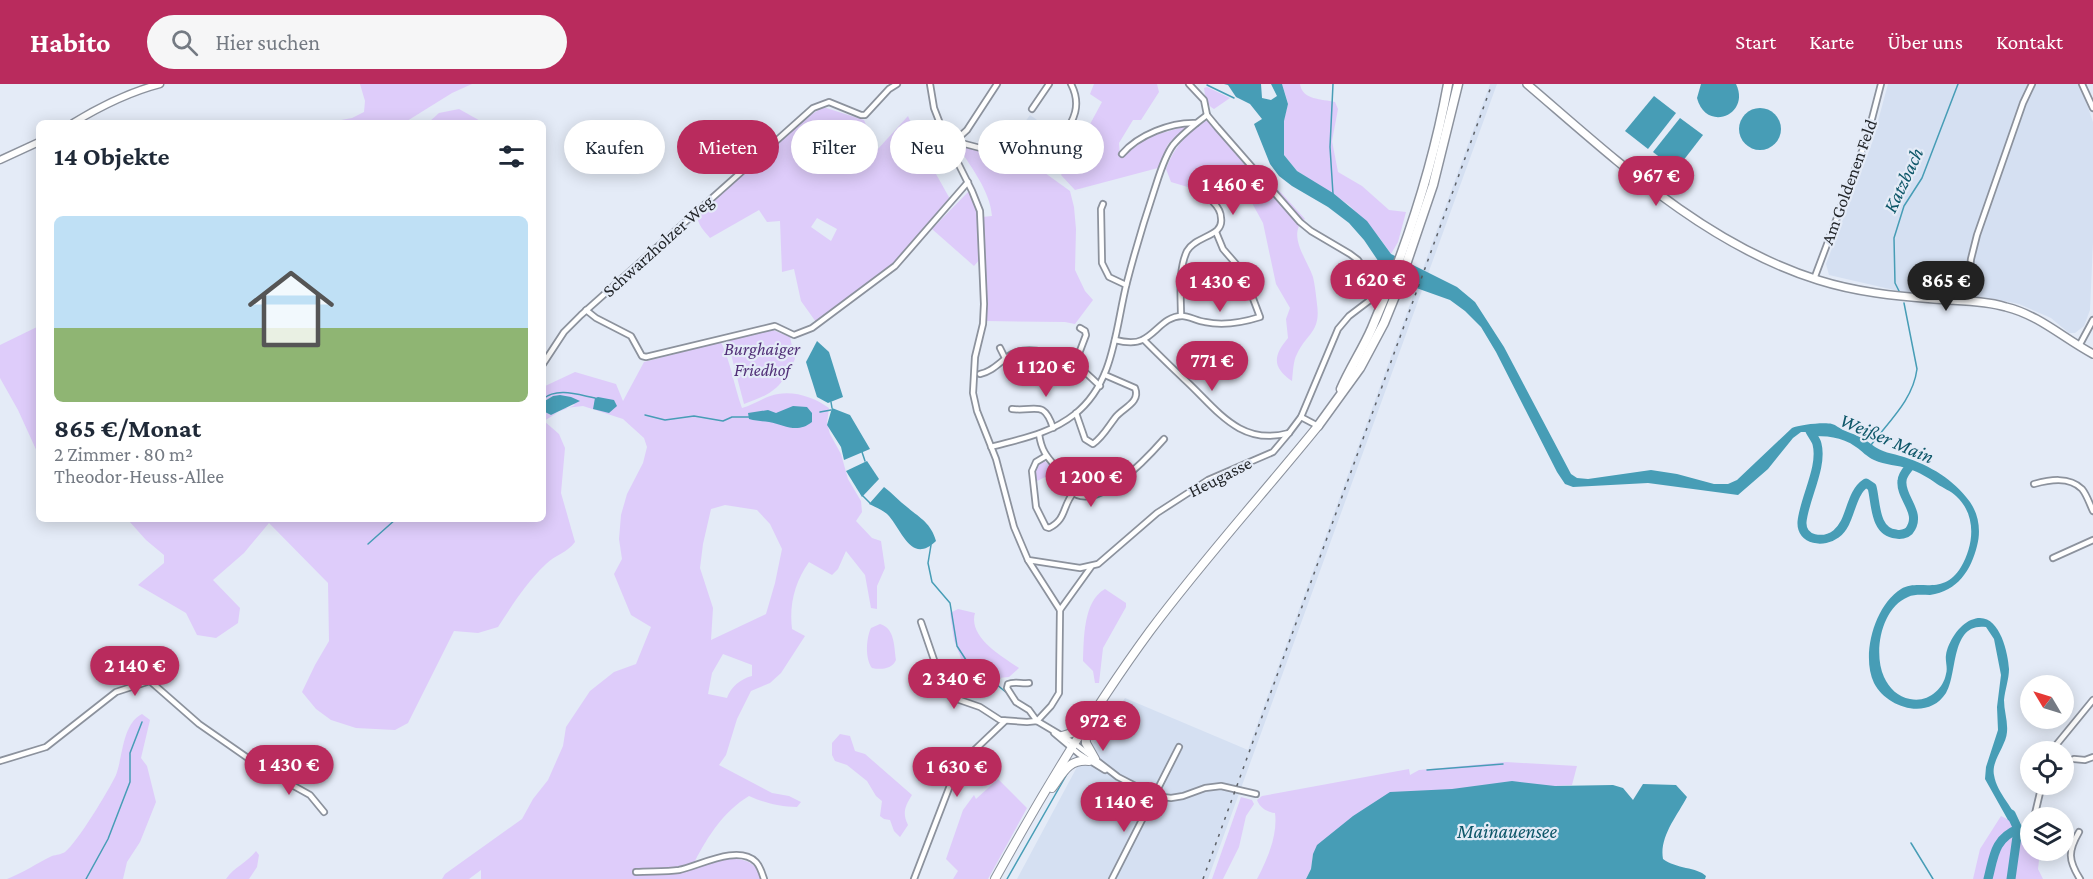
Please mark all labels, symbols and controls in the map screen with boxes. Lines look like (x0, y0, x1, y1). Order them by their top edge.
search box (147, 15, 567, 69)
icon: search (168, 26, 201, 59)
text: Habito (30, 27, 111, 58)
text: Hier suchen (216, 30, 320, 55)
text: Start (1735, 30, 1776, 54)
text: Karte (1809, 30, 1854, 54)
text: Über uns (1887, 30, 1963, 54)
text: Kontakt (1996, 30, 2063, 54)
street label: Am Goldenen Feld (1817, 116, 1881, 247)
chip: Kaufen (564, 120, 665, 174)
chip: Mieten (677, 120, 779, 174)
chip: Filter (791, 120, 878, 174)
chip: Neu (890, 120, 966, 174)
chip: Wohnung (978, 120, 1104, 174)
icon: filters (495, 140, 528, 173)
text: 14 Objekte (54, 142, 170, 171)
water label: Katzbach (1878, 144, 1928, 216)
pin: 967 € (1614, 156, 1698, 207)
text: 967 € (1632, 164, 1680, 186)
pin: 1 460 € (1178, 165, 1288, 216)
text: 1 460 € (1202, 173, 1264, 195)
street label: Schwarzholzer Weg (599, 191, 718, 301)
icon: home (237, 255, 345, 363)
pin: 1 620 € (1320, 260, 1430, 311)
pin: 865 € (1904, 261, 1988, 312)
pin: 1 430 € (1165, 262, 1275, 313)
text: 1 620 € (1344, 268, 1406, 290)
text: 865 € (1921, 269, 1971, 291)
text: 1 430 € (1190, 270, 1250, 292)
park label: Burghaiger Friedhof (724, 339, 801, 380)
pin: 771 € (1170, 341, 1254, 392)
pin: 1 120 € (991, 347, 1101, 398)
text: 771 € (1190, 349, 1234, 371)
text: 1 120 € (1017, 355, 1075, 377)
water label: Weißer Main (1836, 408, 1937, 469)
text: 865 €/Monat (54, 414, 201, 443)
text: 2 Zimmer · 80 m² (54, 443, 193, 465)
street label: Heugasse (1185, 453, 1255, 501)
pin: 1 200 € (1036, 457, 1146, 508)
text: Theodor-Heuss-Allee (54, 465, 224, 487)
text: 1 200 € (1060, 465, 1122, 487)
pin: 2 140 € (80, 646, 190, 697)
text: 2 140 € (104, 654, 166, 676)
pin: 2 340 € (899, 659, 1009, 710)
text: 2 340 € (922, 667, 986, 689)
north arrow (2020, 675, 2074, 729)
map controls (2020, 675, 2074, 861)
pin: 972 € (1061, 701, 1145, 752)
text: 972 € (1079, 709, 1127, 731)
button: locate (2020, 741, 2074, 795)
pin: 1 430 € (234, 745, 344, 796)
pin: 1 630 € (902, 747, 1012, 798)
text: 1 430 € (259, 753, 319, 775)
text: 1 630 € (927, 755, 987, 777)
pin: 1 140 € (1069, 782, 1179, 833)
text: 1 140 € (1095, 790, 1153, 812)
button: layers (2020, 807, 2074, 861)
water label: Mainauensee (1456, 820, 1557, 842)

